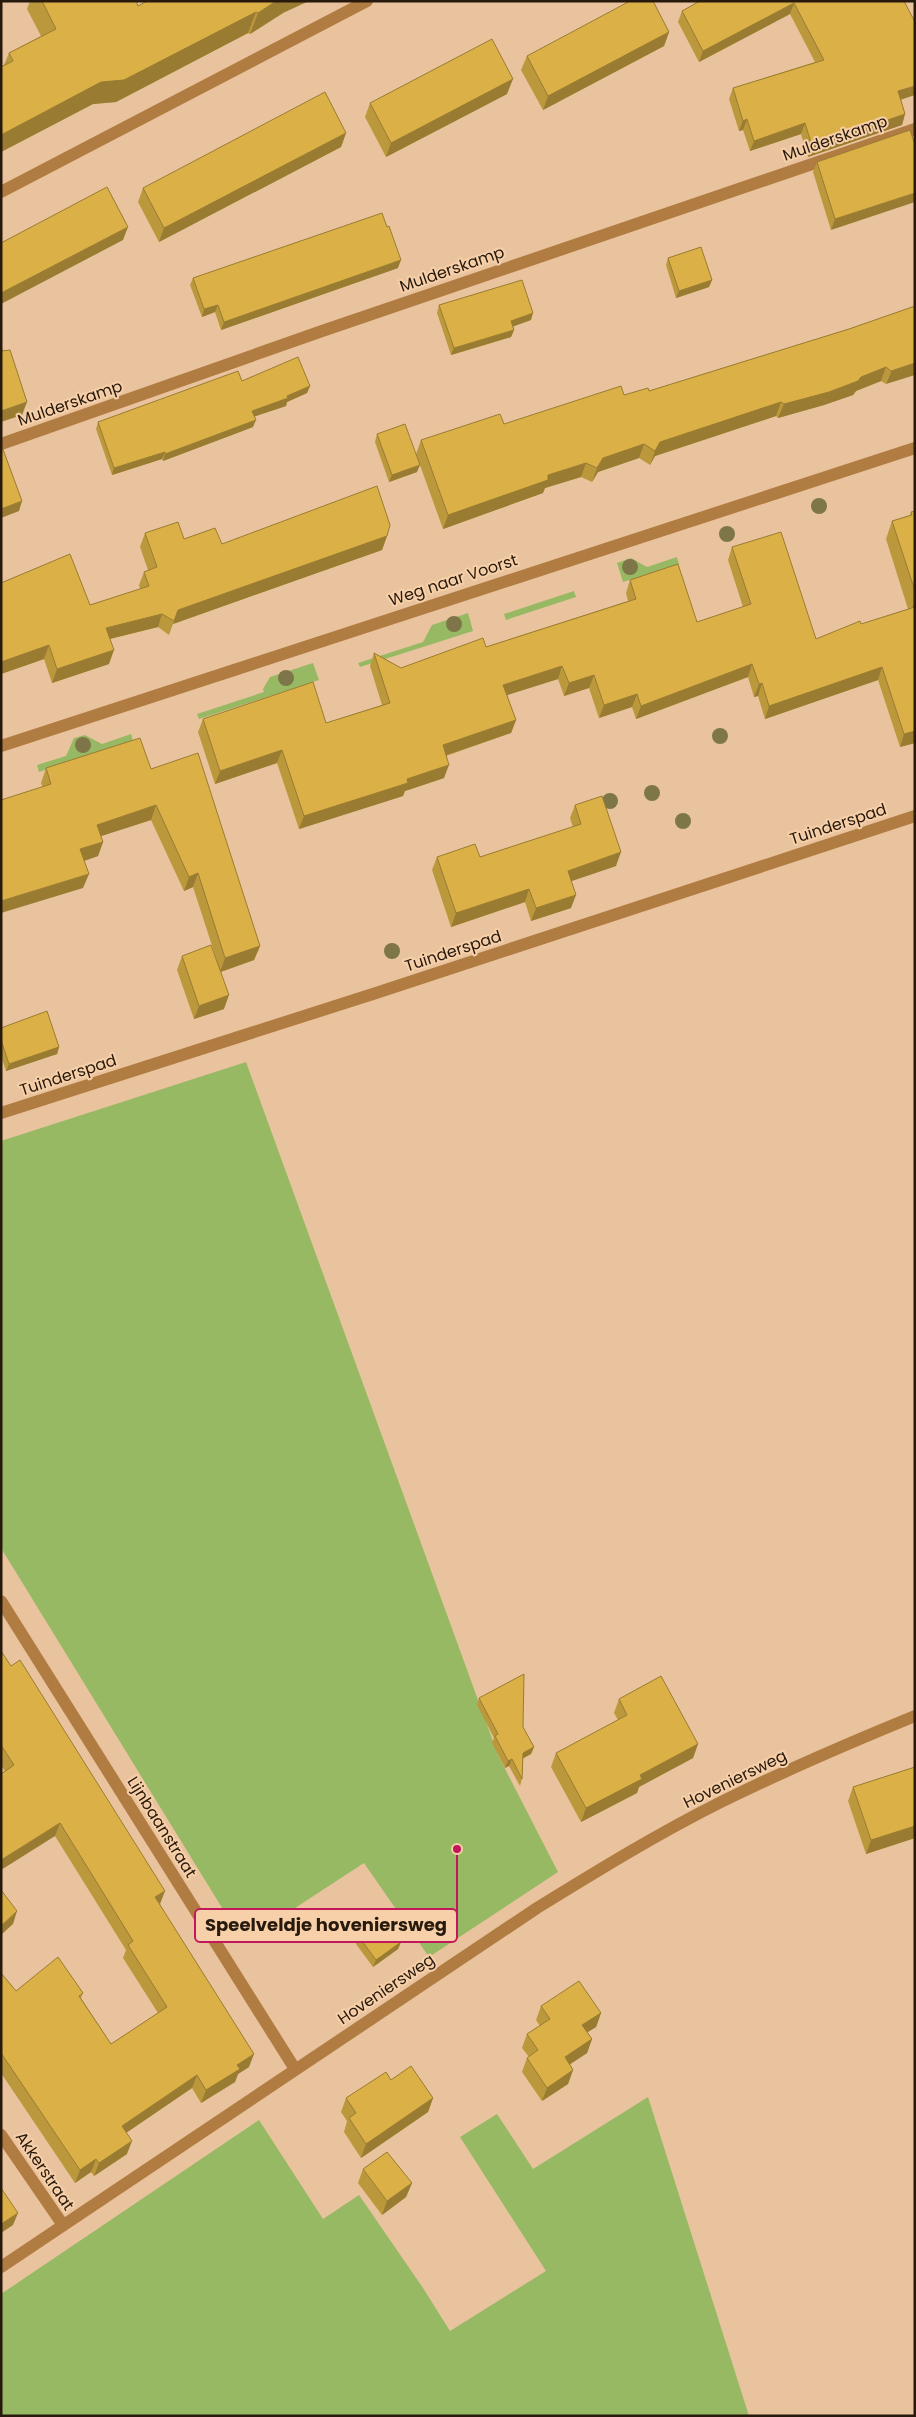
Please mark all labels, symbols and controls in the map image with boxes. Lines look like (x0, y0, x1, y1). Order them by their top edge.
street label: Mulderskamp (780, 109, 891, 167)
street label: Mulderskamp (397, 240, 508, 298)
street label: Mulderskamp (15, 374, 126, 432)
street label: Weg naar Voorst (386, 548, 521, 612)
street label: Tuinderspad (787, 798, 889, 850)
street label: Tuinderspad (402, 925, 504, 977)
street label: Tuinderspad (17, 1049, 119, 1101)
street label: Hoveniersweg (679, 1744, 791, 1814)
street label: Lijnbaanstraat (122, 1772, 202, 1882)
callout: Speelveldje hoveniersweg (195, 1909, 457, 1942)
text: Speelveldje hoveniersweg (205, 1912, 447, 1937)
street label: Hoveniersweg (333, 1948, 439, 2030)
street label: Akkerstraat (10, 2127, 80, 2215)

